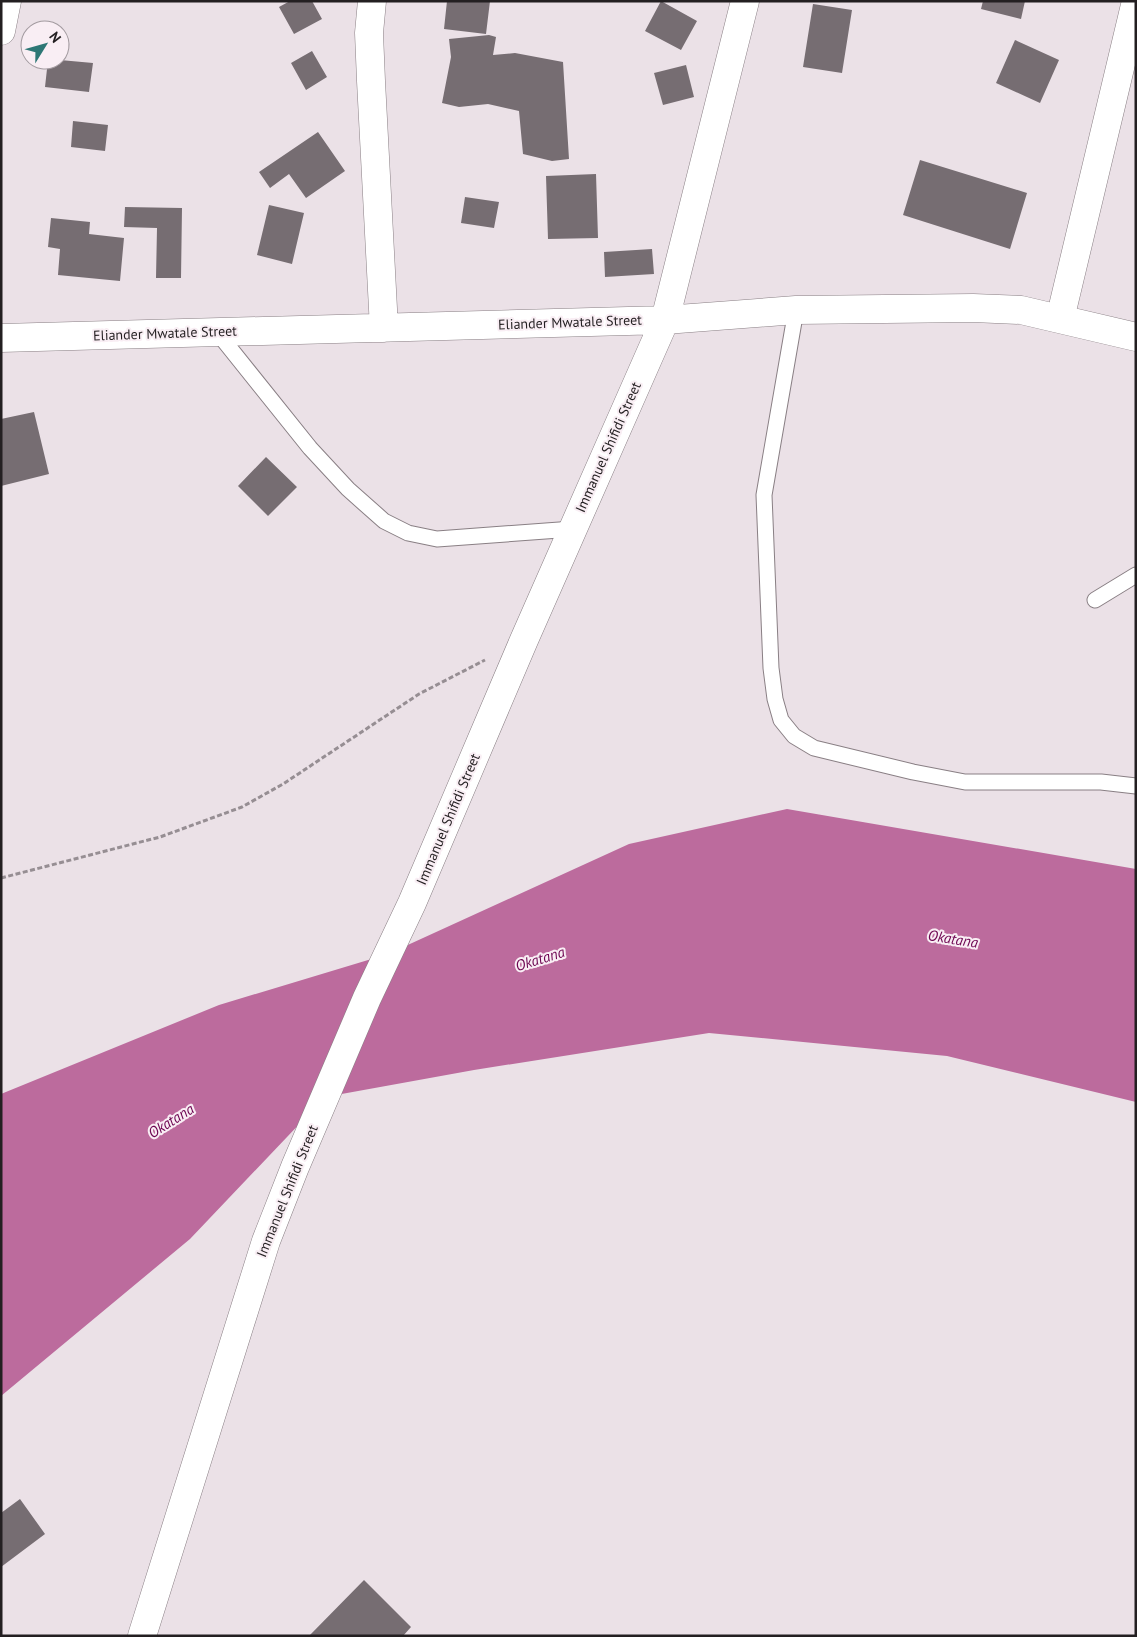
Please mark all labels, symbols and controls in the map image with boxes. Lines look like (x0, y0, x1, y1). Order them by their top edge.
north arrow (20, 20, 70, 70)
text: N (45, 28, 65, 46)
street label: Eliander Mwatale Street (498, 310, 642, 334)
street label: Eliander Mwatale Street (93, 321, 237, 345)
street label: Immanuel Shifidi Street (571, 379, 645, 515)
street label: Immanuel Shifidi Street (412, 750, 484, 887)
water label: Okatana (927, 925, 980, 952)
water label: Okatana (513, 942, 567, 975)
water label: Okatana (144, 1099, 198, 1142)
street label: Immanuel Shifidi Street (252, 1122, 322, 1260)

